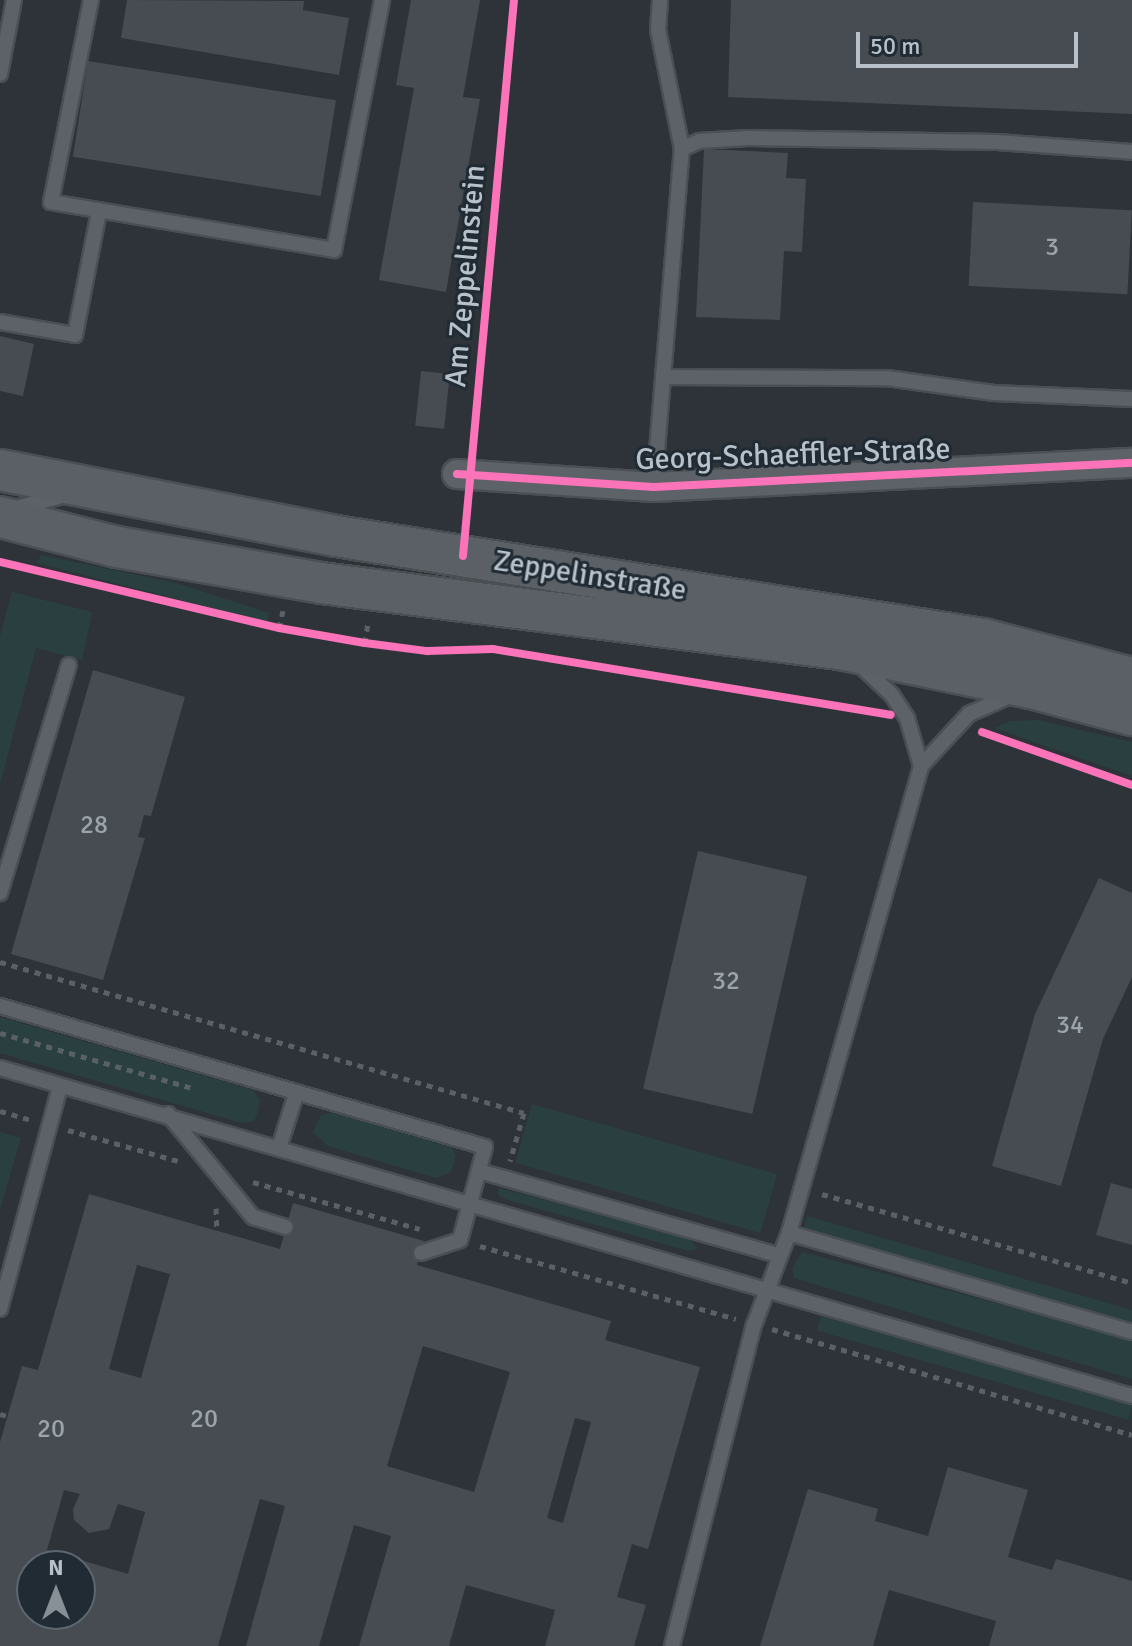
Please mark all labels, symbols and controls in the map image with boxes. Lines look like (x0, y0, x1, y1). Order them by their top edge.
scale bar (860, 16, 1082, 66)
text: 50 m (870, 31, 920, 61)
street label: Am Zeppelinstein (438, 163, 494, 389)
house number: 3 (1045, 232, 1059, 264)
street label: Georg-Schaeffler-Straße (635, 432, 951, 478)
street label: Zeppelinstraße (491, 543, 689, 609)
house number: 28 (80, 810, 108, 842)
house number: 32 (712, 966, 740, 998)
house number: 34 (1056, 1010, 1084, 1042)
house number: 20 (190, 1404, 218, 1436)
house number: 20 (37, 1414, 65, 1446)
north arrow (16, 1550, 96, 1630)
text: N (48, 1554, 64, 1581)

